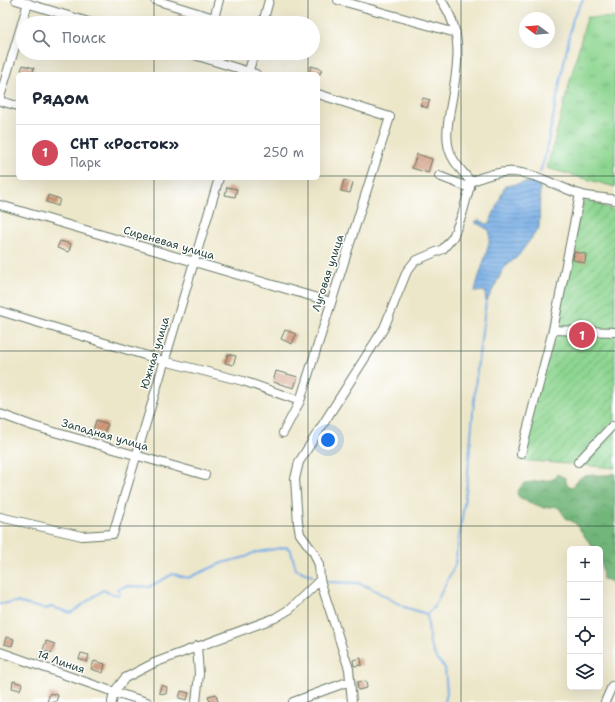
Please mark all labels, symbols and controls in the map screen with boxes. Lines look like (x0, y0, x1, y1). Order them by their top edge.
north arrow (519, 12, 555, 48)
search box (16, 16, 320, 60)
icon: search (30, 27, 52, 49)
text: Поиск (62, 28, 106, 48)
text: Рядом (32, 87, 89, 109)
text: СНТ «Росток» (70, 134, 179, 154)
text: 1 (42, 144, 48, 161)
text: 250 m (263, 144, 304, 161)
text: Парк (70, 154, 101, 171)
street label: Сиреневая улица (122, 223, 217, 263)
street label: Луговая улица (308, 232, 348, 313)
street label: Южная улица (137, 315, 173, 391)
pin: 1 (569, 320, 595, 350)
street label: Западная улица (60, 415, 150, 455)
your location (318, 430, 338, 450)
map controls (567, 546, 603, 690)
button: + (567, 546, 603, 582)
button: − (567, 582, 603, 618)
button: locate (567, 618, 603, 654)
street label: 14 Линия (35, 647, 87, 677)
button: layers (567, 654, 603, 690)

